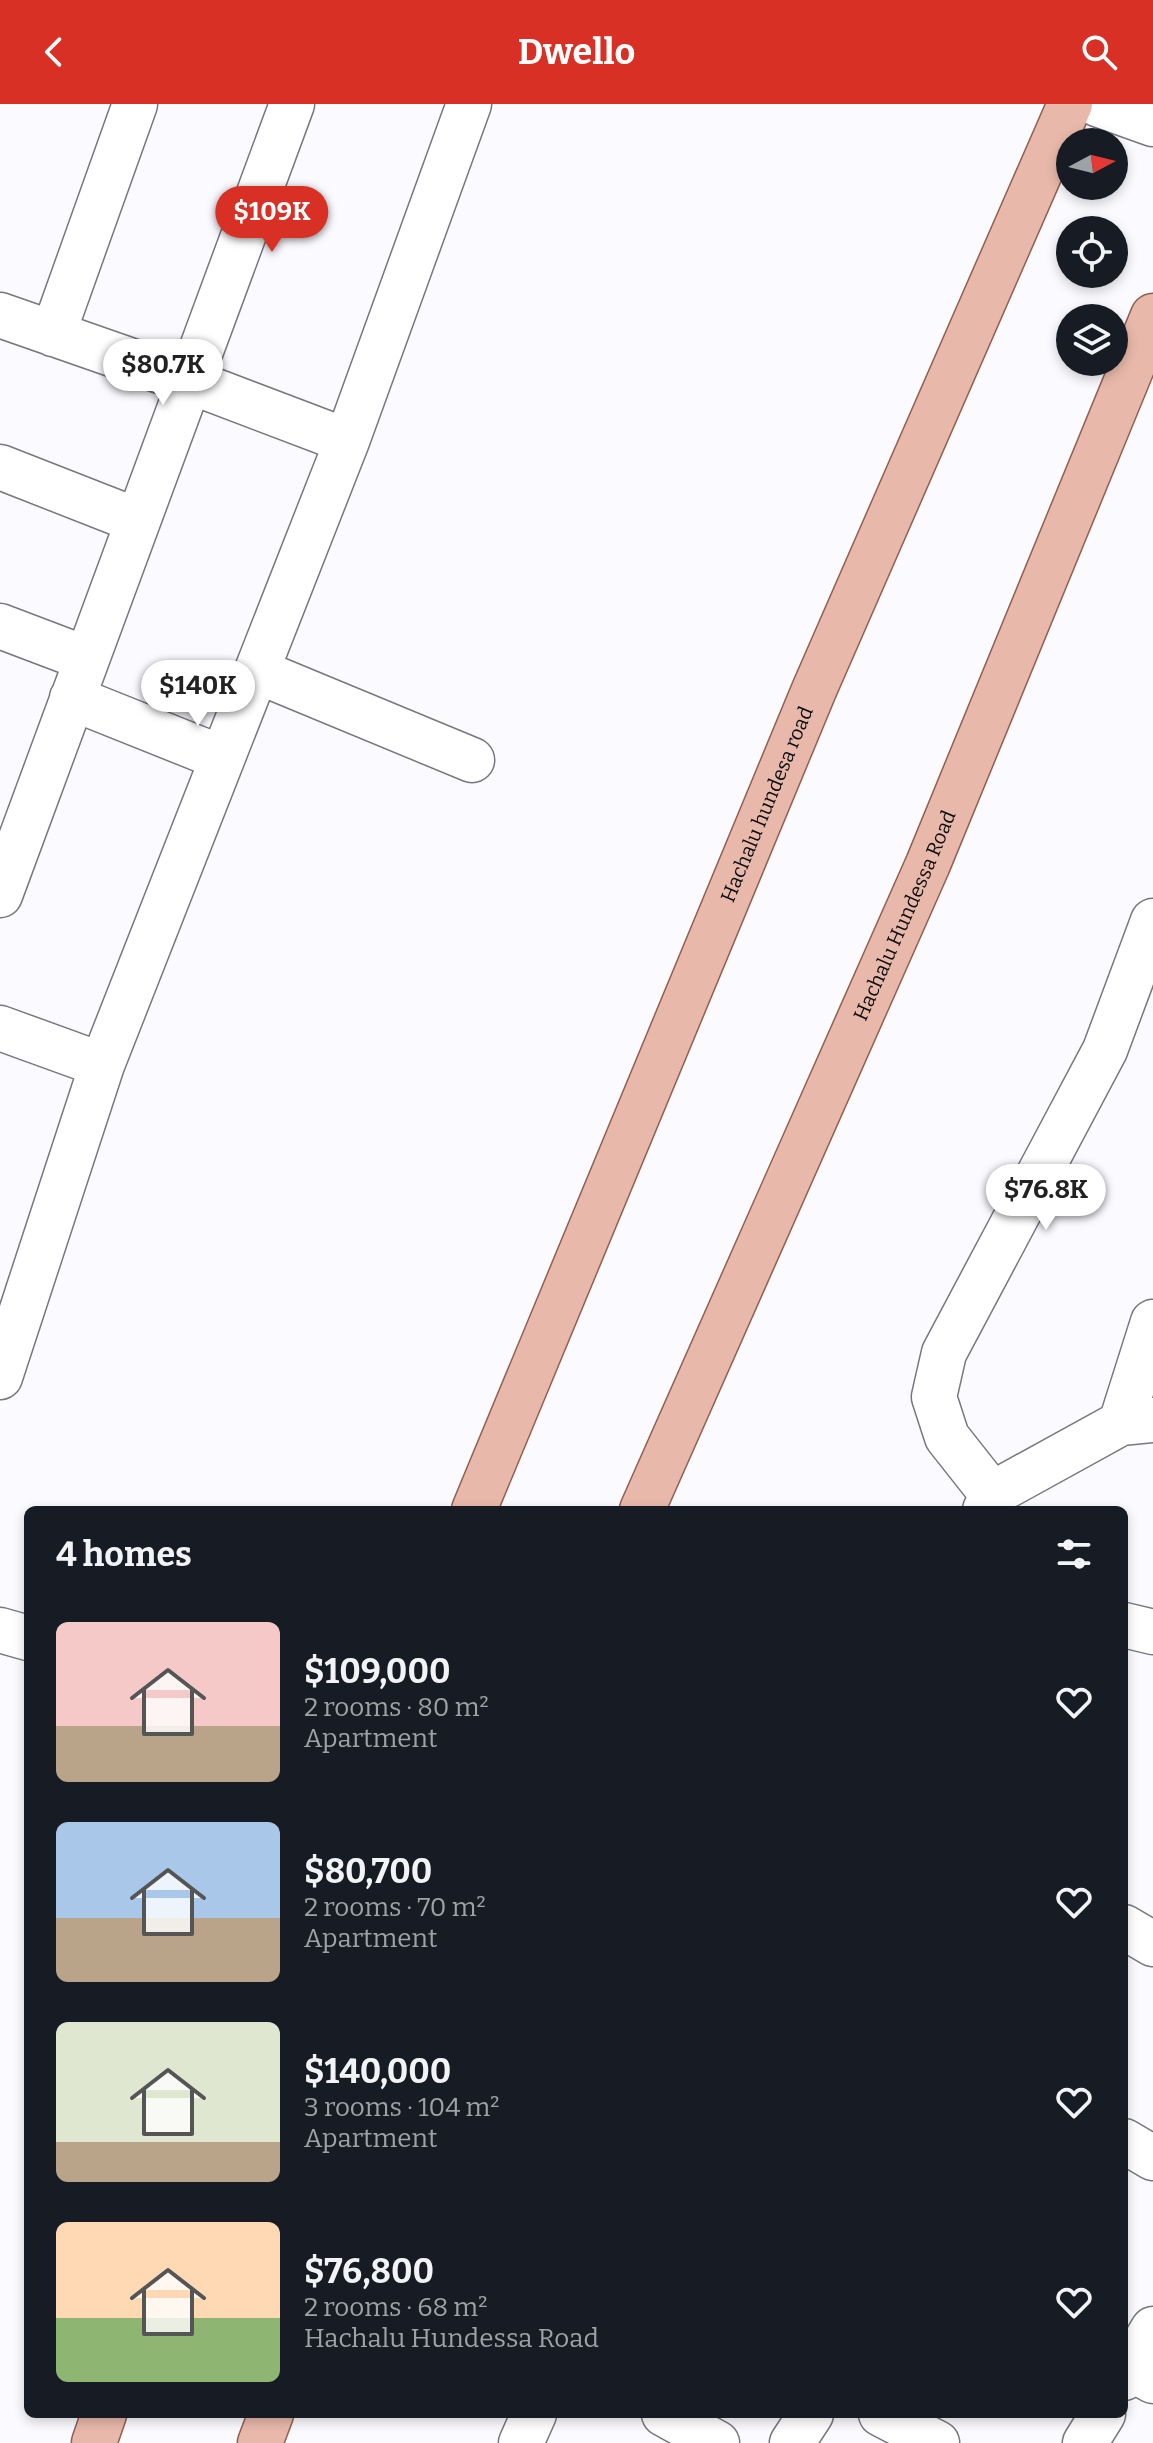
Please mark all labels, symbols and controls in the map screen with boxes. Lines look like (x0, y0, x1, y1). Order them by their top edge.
icon: back (32, 30, 76, 74)
text: Dwello (518, 30, 635, 74)
icon: search (1077, 30, 1121, 74)
north arrow (1056, 128, 1128, 200)
map controls (1056, 128, 1128, 376)
pin: $109K (216, 186, 328, 254)
text: $109K (233, 196, 311, 227)
button: locate (1056, 216, 1128, 288)
button: layers (1056, 304, 1128, 376)
pin: $80.7K (98, 339, 228, 407)
text: $80.7K (121, 349, 205, 380)
pin: $140K (142, 660, 254, 728)
text: $140K (159, 670, 237, 701)
street label: Hachalu hundesa road (715, 703, 818, 906)
street label: Hachalu Hundessa Road (848, 807, 961, 1024)
pin: $76.8K (981, 1164, 1111, 1232)
text: $76.8K (1004, 1174, 1088, 1205)
icon: filters (1052, 1532, 1096, 1576)
text: 4 homes (56, 1534, 192, 1575)
text: $109,000 (304, 1651, 451, 1692)
icon: home (120, 1654, 216, 1750)
icon: heart (1052, 1680, 1096, 1724)
text: 2 rooms · 80 m² (304, 1692, 489, 1723)
text: Apartment (304, 1723, 437, 1754)
text: $80,700 (304, 1851, 432, 1892)
icon: home (120, 1854, 216, 1950)
icon: heart (1052, 1880, 1096, 1924)
text: 2 rooms · 70 m² (304, 1892, 486, 1923)
text: Apartment (304, 1923, 437, 1954)
text: $140,000 (304, 2051, 451, 2092)
icon: home (120, 2054, 216, 2150)
icon: heart (1052, 2080, 1096, 2124)
text: 3 rooms · 104 m² (304, 2092, 500, 2123)
text: Apartment (304, 2123, 437, 2154)
text: $76,800 (304, 2251, 434, 2292)
icon: home (120, 2254, 216, 2350)
icon: heart (1052, 2280, 1096, 2324)
text: 2 rooms · 68 m² (304, 2292, 487, 2323)
text: Hachalu Hundessa Road (304, 2323, 599, 2354)

